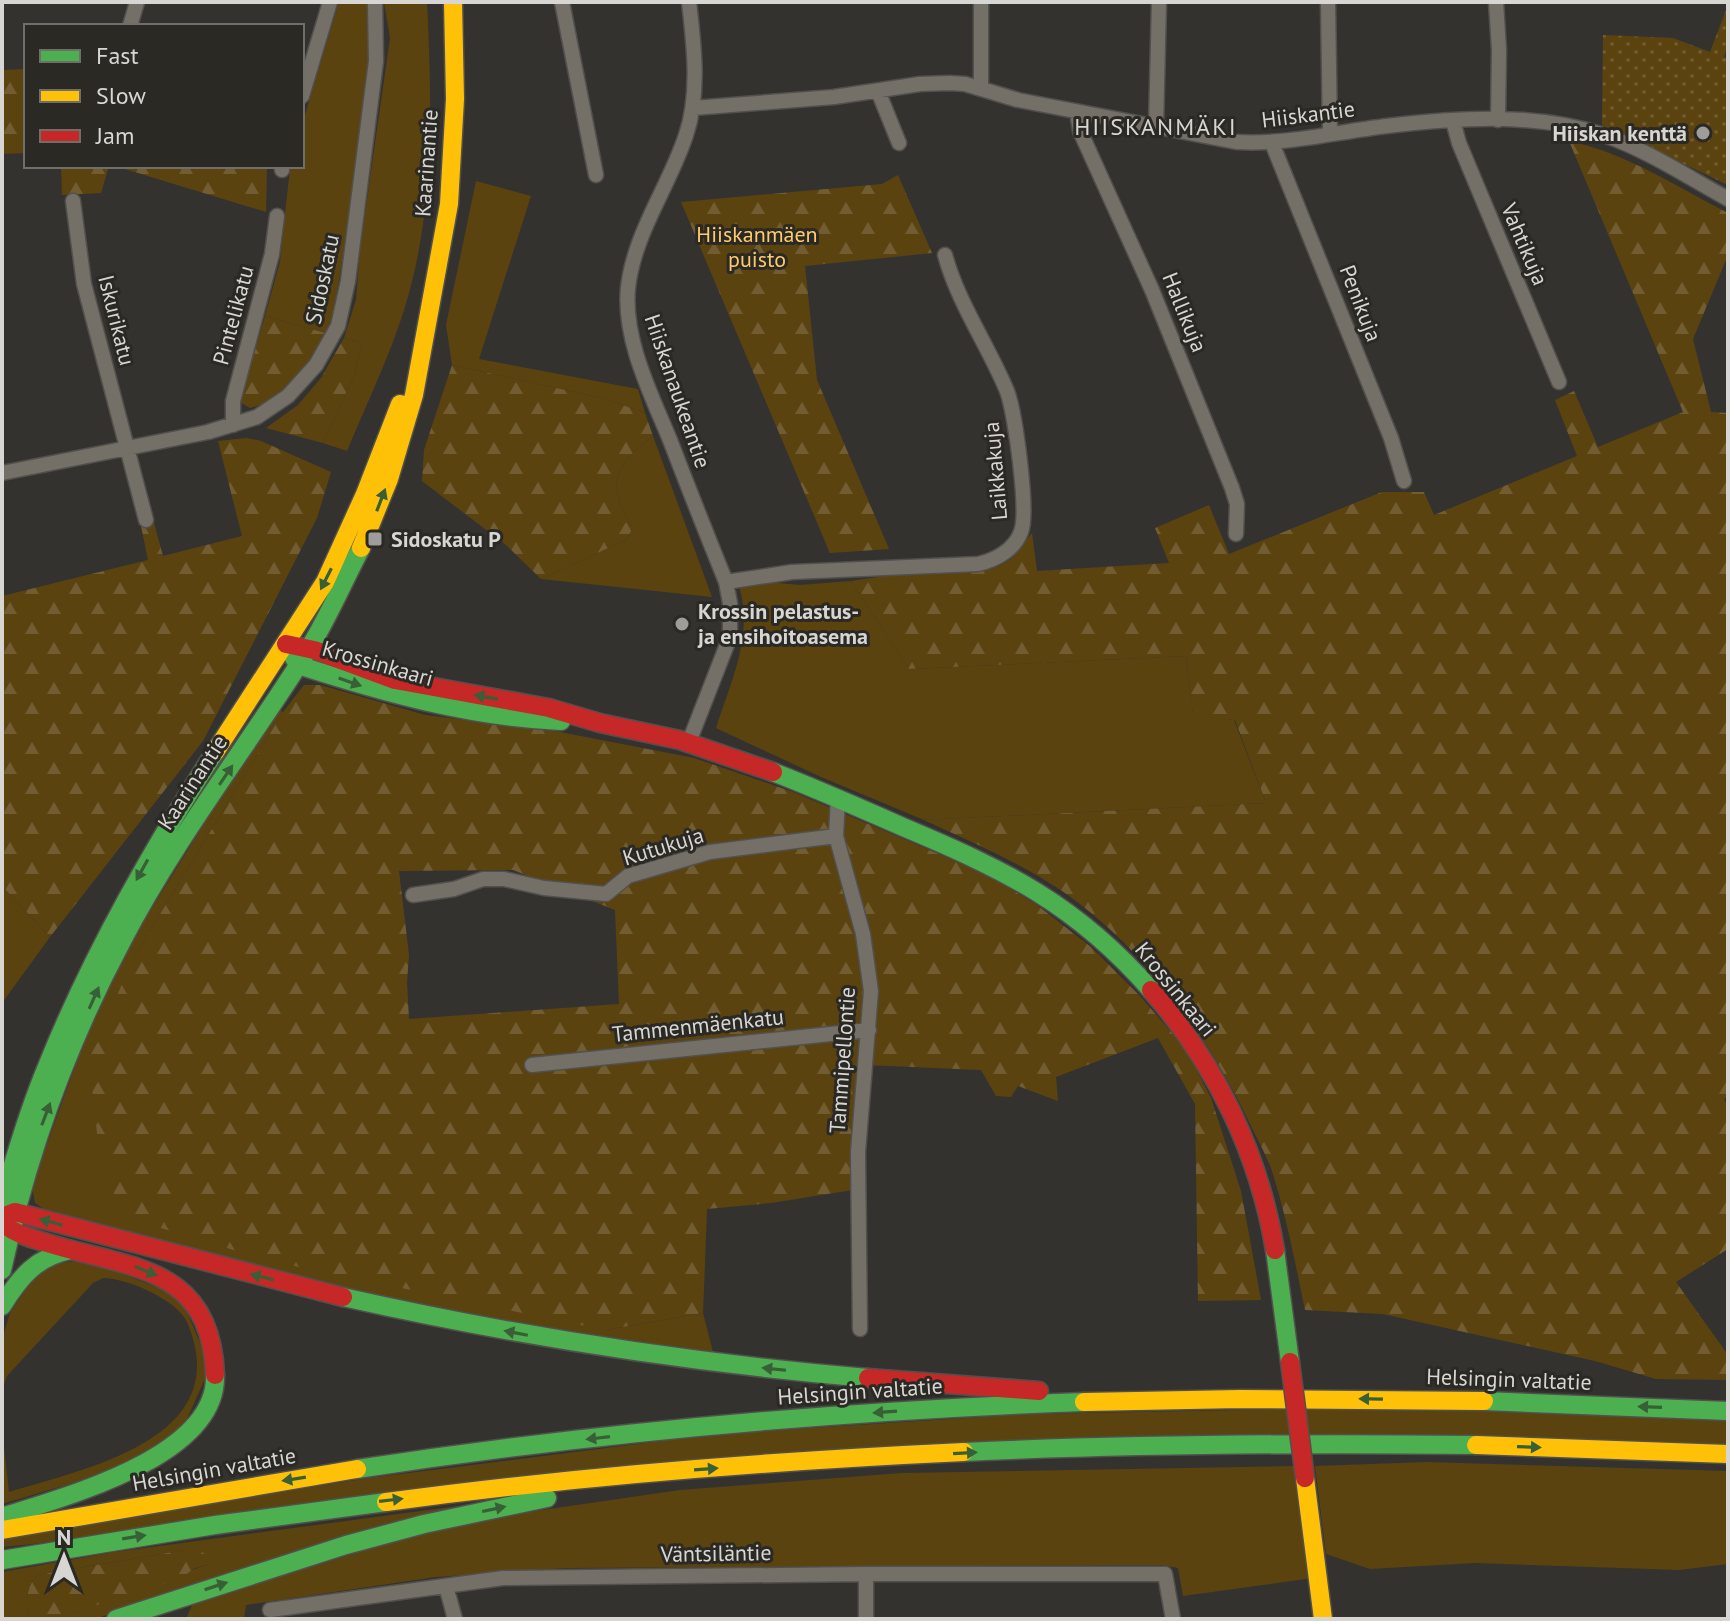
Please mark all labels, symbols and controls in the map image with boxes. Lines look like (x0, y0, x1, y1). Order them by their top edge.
legend (24, 24, 304, 168)
text: Fast (96, 40, 139, 71)
text: Slow (96, 80, 146, 111)
street label: Hiiskantie (1260, 94, 1356, 134)
street label: Kaarinantie (408, 108, 444, 218)
district label: HIISKANMÄKI (1074, 111, 1238, 142)
place label: Hiiskan kenttä (1552, 119, 1687, 147)
text: Jam (95, 120, 134, 151)
marker: Hiiskan kenttä (1694, 124, 1712, 142)
street label: Vahtikuja (1495, 198, 1555, 289)
park label: Hiiskanmäen puisto (696, 220, 818, 273)
street label: Sidoskatu (299, 231, 345, 327)
street label: Penikuja (1334, 261, 1388, 345)
street label: Pintelikatu (206, 262, 260, 368)
street label: Hallikuja (1156, 268, 1214, 356)
street label: Iskurikatu (92, 272, 142, 368)
street label: Hiiskanaukeantie (639, 310, 717, 472)
street label: Laikkakuja (977, 421, 1013, 521)
one-way arrow (374, 488, 387, 512)
place label: Sidoskatu P (391, 525, 501, 553)
marker: Sidoskatu P (366, 530, 384, 548)
one-way arrow (319, 568, 333, 590)
place label: Krossin pelastus- ja ensihoitoasema (697, 597, 868, 650)
marker: Krossin pelastus- ja ensihoitoasema (673, 615, 691, 633)
street label: Krossinkaari (319, 634, 437, 692)
one-way arrow (338, 676, 362, 688)
one-way arrow (473, 690, 498, 702)
street label: Kaarinantie (151, 729, 233, 835)
one-way arrow (218, 764, 233, 785)
street label: Kutukuja (619, 820, 707, 872)
one-way arrow (136, 859, 150, 881)
street label: Krossinkaari (1129, 936, 1223, 1042)
street label: Tammipellontie (823, 986, 861, 1134)
one-way arrow (87, 987, 101, 1010)
street label: Tammenmäenkatu (611, 1002, 785, 1048)
one-way arrow (40, 1102, 53, 1126)
one-way arrow (39, 1216, 64, 1228)
one-way arrow (134, 1265, 158, 1278)
one-way arrow (250, 1271, 275, 1283)
one-way arrow (503, 1326, 528, 1339)
street label: Helsingin valtatie (1426, 1362, 1592, 1396)
one-way arrow (761, 1363, 786, 1376)
street label: Helsingin valtatie (776, 1371, 944, 1411)
one-way arrow (1358, 1393, 1383, 1405)
one-way arrow (1637, 1401, 1662, 1414)
one-way arrow (872, 1406, 897, 1419)
one-way arrow (585, 1432, 610, 1445)
one-way arrow (1517, 1440, 1542, 1453)
street label: Helsingin valtatie (130, 1441, 298, 1497)
one-way arrow (953, 1446, 978, 1459)
one-way arrow (694, 1462, 719, 1475)
one-way arrow (281, 1474, 306, 1486)
one-way arrow (379, 1494, 404, 1507)
one-way arrow (482, 1503, 507, 1515)
north arrow (24, 1517, 104, 1597)
text: N (57, 1523, 71, 1551)
one-way arrow (122, 1530, 147, 1543)
street label: Väntsiläntie (659, 1538, 772, 1568)
one-way arrow (205, 1579, 229, 1591)

